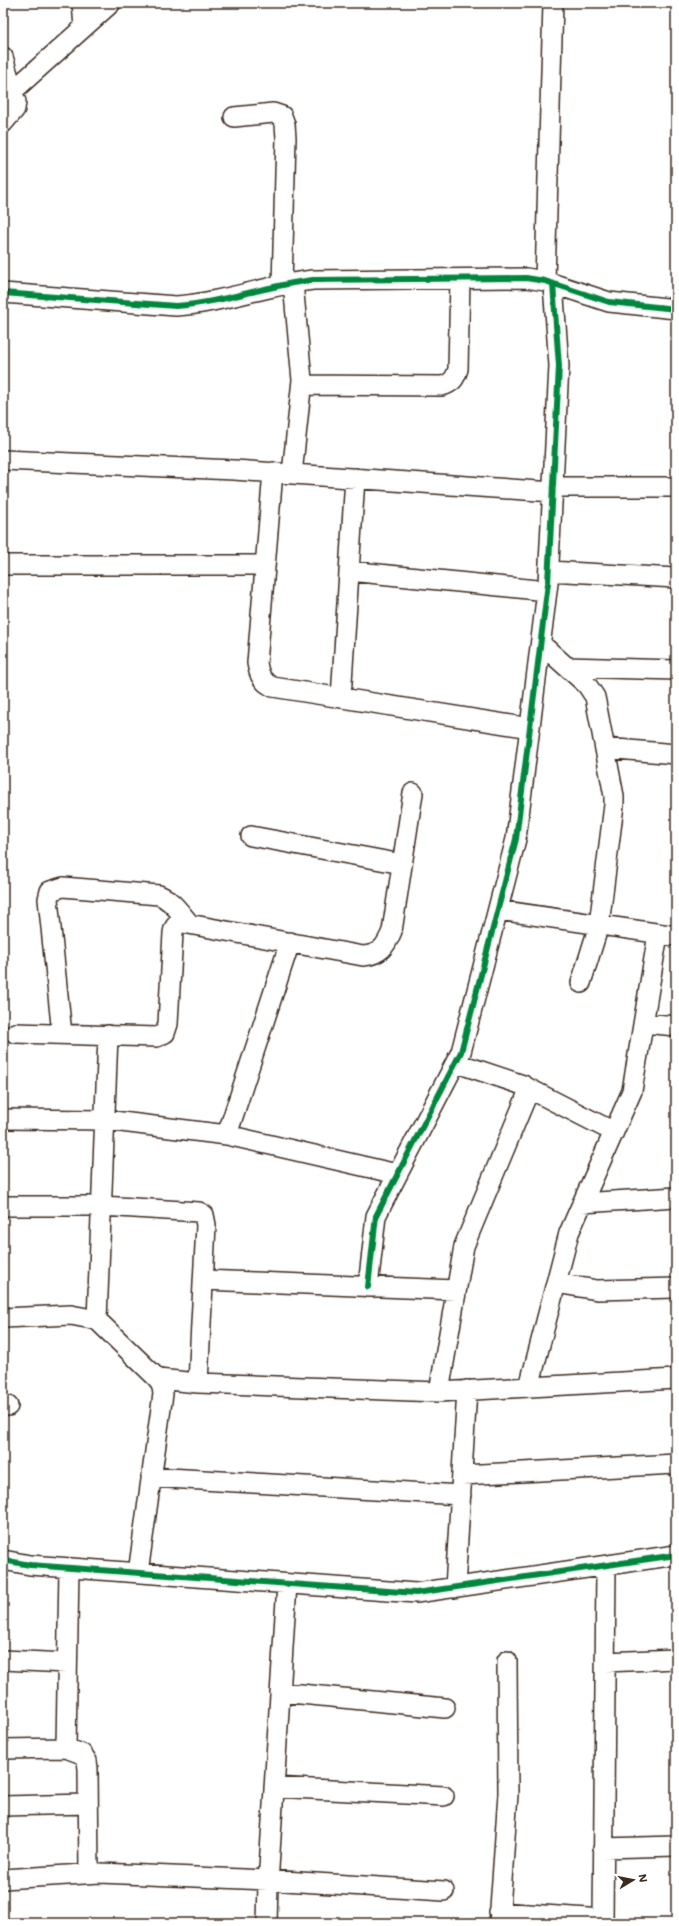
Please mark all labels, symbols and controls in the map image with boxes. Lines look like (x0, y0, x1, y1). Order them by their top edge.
north arrow (613, 1860, 653, 1900)
text: N (635, 1873, 651, 1884)

